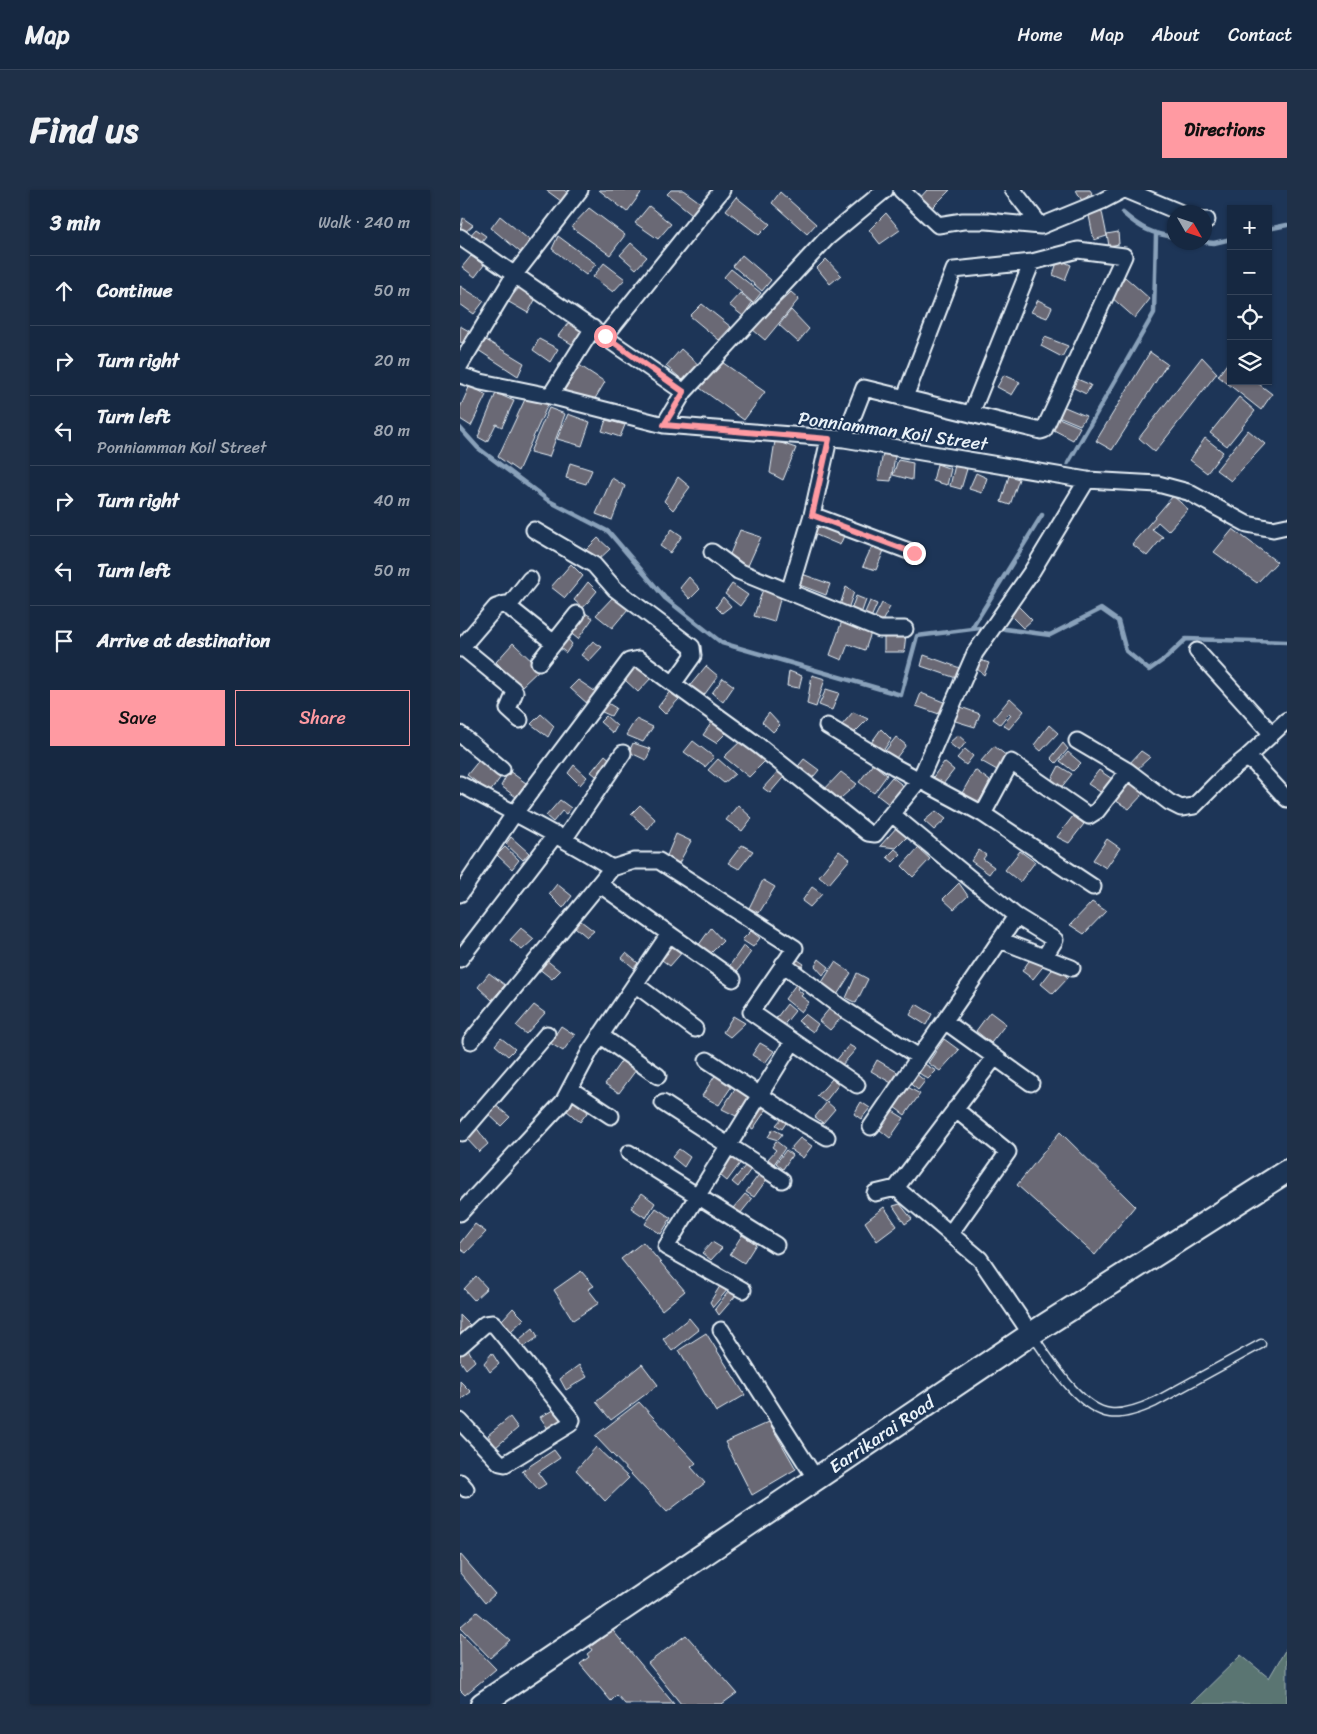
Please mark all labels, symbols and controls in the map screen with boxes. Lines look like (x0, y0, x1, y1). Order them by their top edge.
text: Map (25, 14, 69, 56)
text: Home (1018, 19, 1063, 51)
text: Map (1091, 19, 1124, 51)
text: About (1152, 19, 1200, 51)
text: Contact (1228, 19, 1292, 51)
text: Find us (30, 99, 138, 161)
button: Directions (1162, 102, 1287, 158)
text: 3 min (50, 204, 100, 242)
north arrow (1167, 205, 1212, 250)
map controls (1227, 205, 1272, 385)
button: + (1227, 205, 1272, 250)
text: Walk · 240 m (318, 208, 410, 237)
button: − (1227, 250, 1272, 295)
text: Continue (97, 274, 173, 307)
text: 50 m (374, 276, 410, 305)
icon: ahead (50, 277, 78, 305)
button: locate (1227, 295, 1272, 340)
route start (594, 325, 617, 348)
button: layers (1227, 340, 1272, 385)
text: Turn right (97, 344, 179, 377)
text: 20 m (374, 346, 410, 375)
icon: right (50, 347, 78, 375)
text: Turn left (97, 400, 170, 433)
street label: Ponniamman Koil Street (796, 402, 990, 460)
text: 80 m (374, 416, 410, 445)
icon: left (50, 417, 78, 445)
text: Ponniamman Koil Street (97, 433, 266, 462)
text: Turn right (97, 484, 179, 517)
text: 40 m (373, 486, 410, 515)
icon: right (50, 487, 78, 515)
route end (903, 542, 926, 565)
text: Turn left (97, 554, 170, 587)
text: 50 m (374, 556, 410, 585)
icon: left (50, 557, 78, 585)
text: Arrive at destination (97, 624, 270, 657)
icon: arrive (50, 627, 78, 655)
button: Save (50, 690, 225, 746)
button: Share (235, 690, 410, 746)
street label: Earrikarai Road (822, 1386, 942, 1482)

